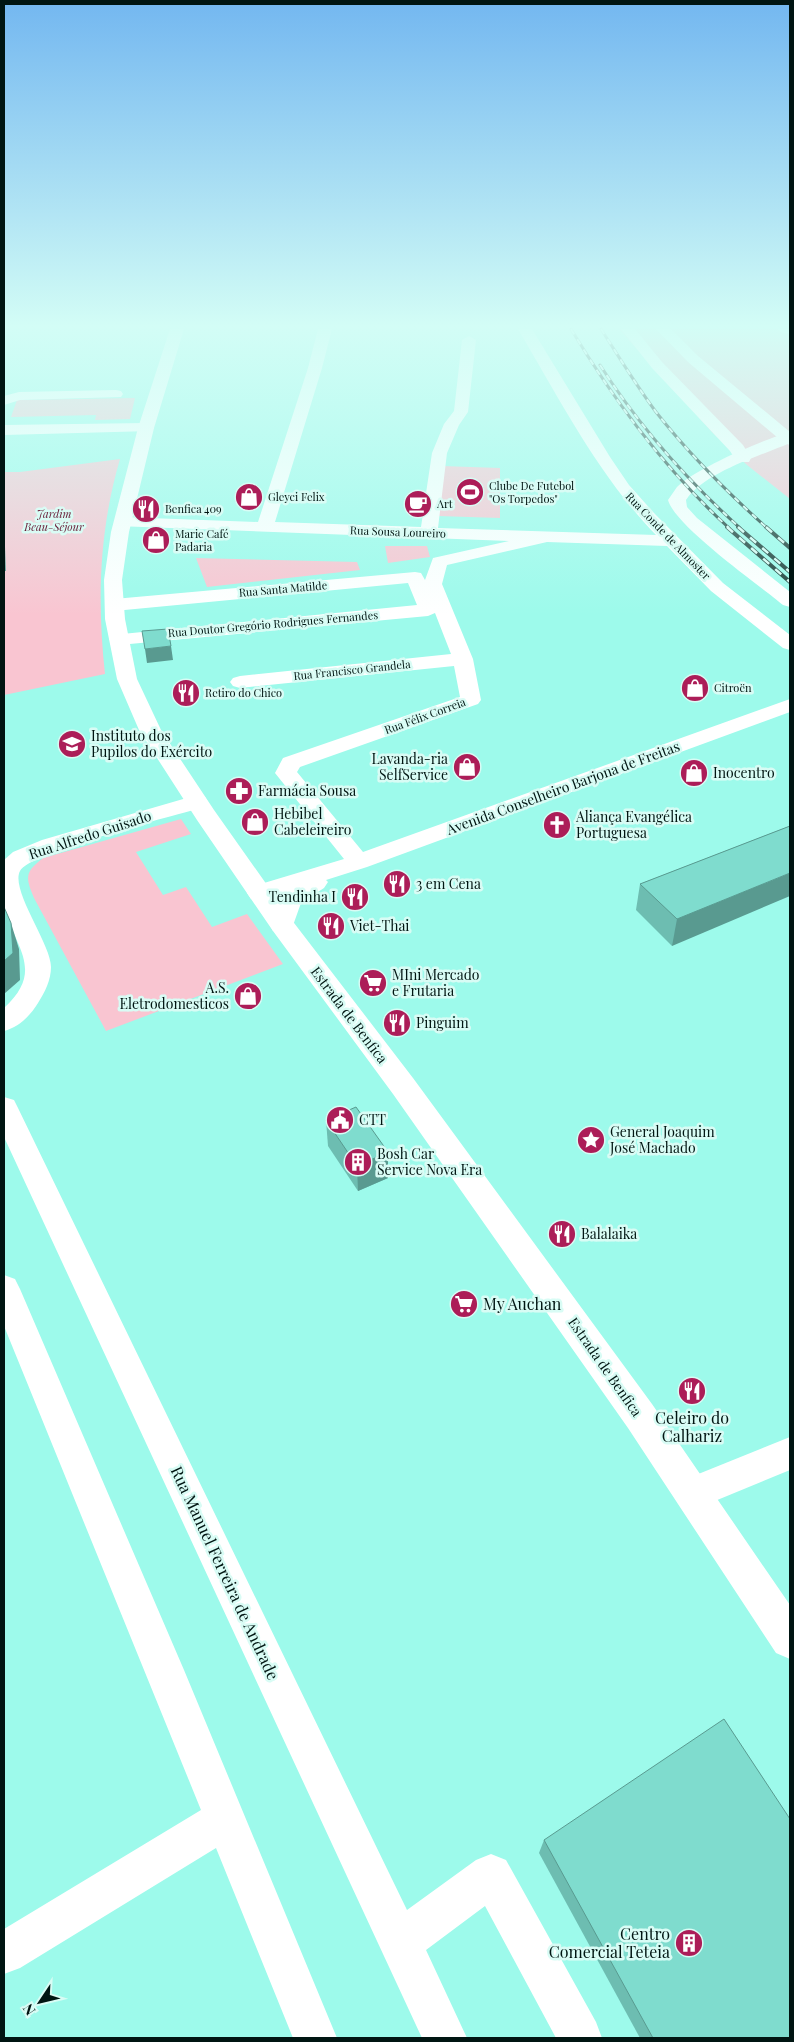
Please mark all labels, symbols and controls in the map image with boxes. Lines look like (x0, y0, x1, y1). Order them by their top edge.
sports icon: Clube De Futebol "Os Torpedos" (455, 477, 485, 507)
place label: Clube De Futebol "Os Torpedos" (489, 478, 574, 506)
shop icon: Gleyci Felix (234, 482, 264, 512)
place label: Gleyci Felix (268, 489, 325, 504)
cafe icon: Art (403, 489, 433, 519)
street label: Rua Conde de Almoster (623, 489, 714, 583)
restaurant icon: Benfica 409 (131, 494, 161, 524)
place label: Art (436, 496, 453, 511)
place label: Benfica 409 (165, 501, 222, 516)
park label: Jardim Beau-Séjour (23, 506, 84, 534)
street label: Rua Sousa Loureiro (350, 522, 446, 541)
shop icon: Marie Café Padaria (141, 525, 171, 555)
place label: Marie Café Padaria (175, 526, 229, 554)
street label: Rua Santa Matilde (238, 577, 328, 600)
street label: Rua Doutor Gregório Rodrigues Fernandes (167, 607, 379, 640)
street label: Rua Francisco Grandela (293, 656, 412, 683)
shop icon: Citroën (680, 673, 710, 703)
restaurant icon: Retiro do Chico (171, 678, 201, 708)
place label: Citroën (714, 680, 752, 695)
place label: Retiro do Chico (205, 685, 282, 700)
street label: Rua Félix Correia (382, 694, 468, 737)
place label: Instituto dos Pupilos do Exército (91, 726, 213, 761)
school or university icon: Instituto dos Pupilos do Exército (57, 729, 87, 759)
street label: Avenida Conselheiro Barjona de Freitas (443, 736, 682, 839)
place label: Lavanda-ria SelfService (372, 749, 448, 784)
shop icon: Lavanda-ria SelfService (452, 752, 482, 782)
shop icon: Inocentro (679, 758, 709, 788)
place label: Inocentro (713, 763, 775, 782)
pharmacy icon: Farmácia Sousa (224, 776, 254, 806)
place label: Farmácia Sousa (258, 781, 356, 800)
place label: Hebibel Cabeleireiro (274, 804, 352, 839)
street label: Rua Alfredo Guisado (26, 806, 154, 863)
shop icon: Hebibel Cabeleireiro (240, 807, 270, 837)
place label: Aliança Evangélica Portuguesa (575, 807, 692, 842)
church icon: Aliança Evangélica Portuguesa (542, 810, 572, 840)
restaurant icon: 3 em Cena (382, 869, 412, 899)
place label: 3 em Cena (416, 874, 481, 893)
restaurant icon: Tendinha I (340, 882, 370, 912)
place label: Tendinha I (269, 887, 336, 906)
restaurant icon: Viet-Thai (316, 911, 346, 941)
place label: Viet-Thai (349, 916, 409, 935)
street label: Estrada de Benfica (307, 962, 392, 1067)
place label: MIni Mercado e Frutaria (392, 965, 480, 1000)
supermarket icon: MIni Mercado e Frutaria (358, 968, 388, 998)
place label: A.S. Eletrodomesticos (120, 978, 229, 1013)
shop icon: A.S. Eletrodomesticos (233, 981, 263, 1011)
restaurant icon: Pinguim (382, 1008, 412, 1038)
place label: Pinguim (416, 1013, 469, 1032)
public building icon: CTT (325, 1105, 355, 1135)
place label: CTT (359, 1110, 386, 1129)
place label: General Joaquim José Machado (609, 1122, 715, 1157)
place icon: General Joaquim José Machado (576, 1125, 606, 1155)
place label: Bosh Car Service Nova Era (377, 1144, 482, 1179)
building icon: Bosh Car Service Nova Era (343, 1147, 373, 1177)
restaurant icon: Balalaika (547, 1219, 577, 1249)
place label: Balalaika (581, 1224, 637, 1243)
supermarket icon: My Auchan (449, 1289, 479, 1319)
place label: My Auchan (483, 1293, 562, 1314)
street label: Estrada de Benfica (564, 1313, 647, 1420)
restaurant icon: Celeiro do Calhariz (677, 1376, 707, 1406)
place label: Celeiro do Calhariz (655, 1407, 729, 1446)
street label: Rua Manuel Ferreira de Andrade (167, 1463, 284, 1683)
place label: Centro Comercial Teteia (549, 1923, 670, 1962)
building icon: Centro Comercial Teteia (674, 1928, 704, 1958)
north arrow (15, 1977, 65, 2027)
text: N (18, 2000, 40, 2019)

